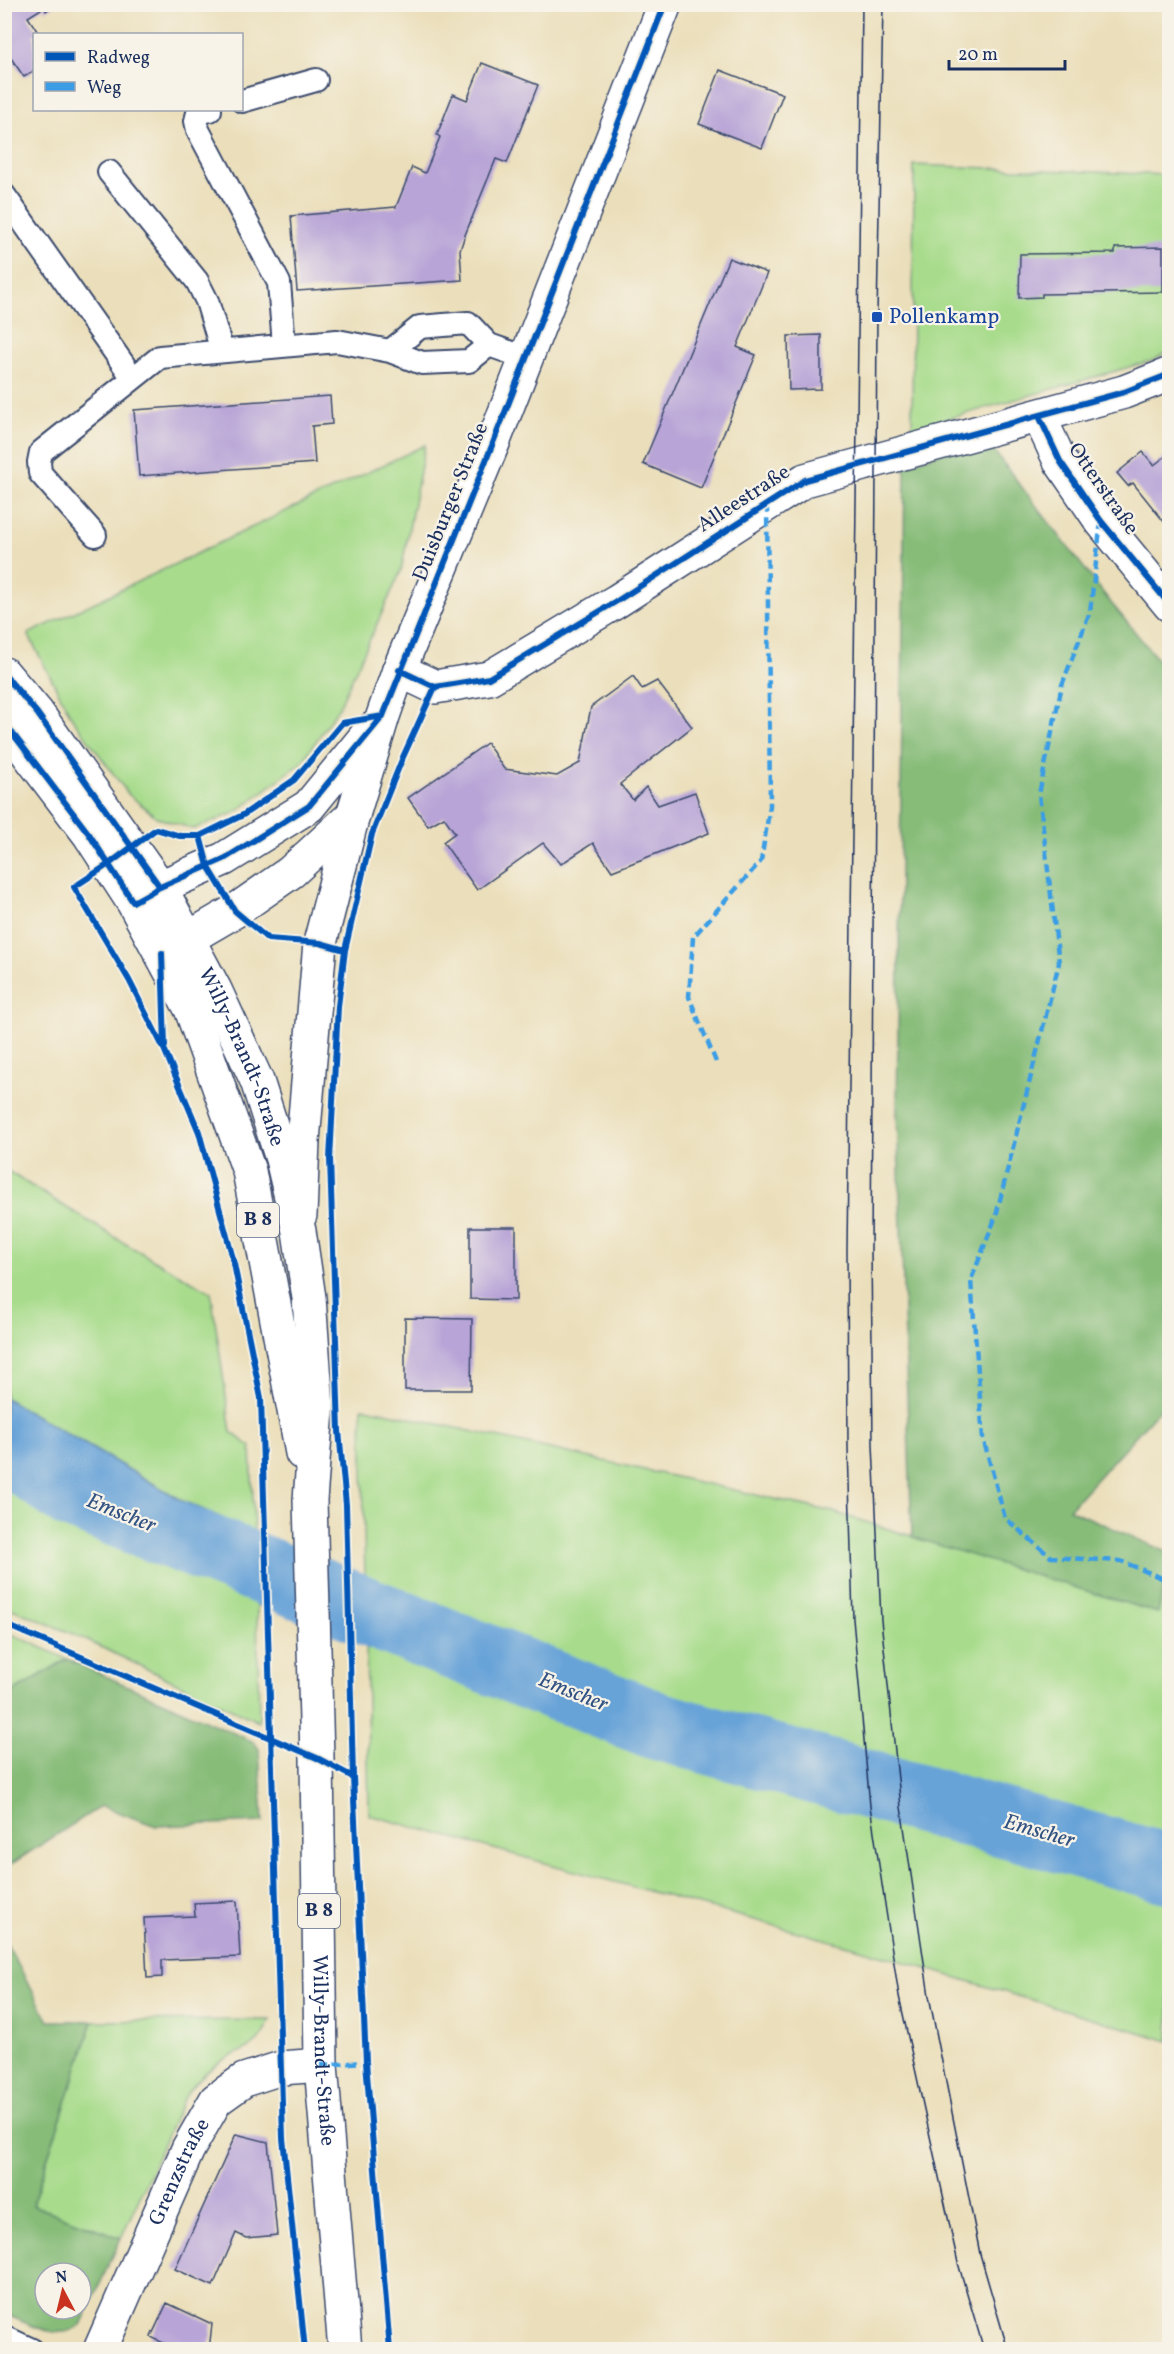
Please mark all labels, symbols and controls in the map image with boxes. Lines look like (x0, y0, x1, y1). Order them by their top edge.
legend (33, 33, 243, 111)
scale bar (949, 33, 1064, 71)
text: 20 m (958, 43, 998, 68)
text: Radweg (87, 46, 150, 71)
text: Weg (87, 76, 121, 101)
place label: Pollenkamp (889, 303, 999, 332)
marker: Pollenkamp (870, 310, 884, 324)
street label: Duisburger Straße (406, 418, 496, 586)
street label: Otterstraße (1061, 437, 1145, 541)
street label: Alleestraße (692, 458, 796, 540)
street label: Willy-Brandt-Straße (191, 962, 291, 1150)
road number: B 8 (237, 1203, 279, 1237)
water label: Emscher (82, 1486, 161, 1542)
water label: Emscher (534, 1665, 613, 1721)
water label: Emscher (1000, 1807, 1079, 1857)
road number: B 8 (298, 1894, 340, 1928)
street label: Willy-Brandt-Straße (305, 1955, 342, 2147)
street label: Grenzstraße (142, 2113, 217, 2230)
north arrow (33, 2261, 93, 2321)
text: N (54, 2266, 69, 2290)

